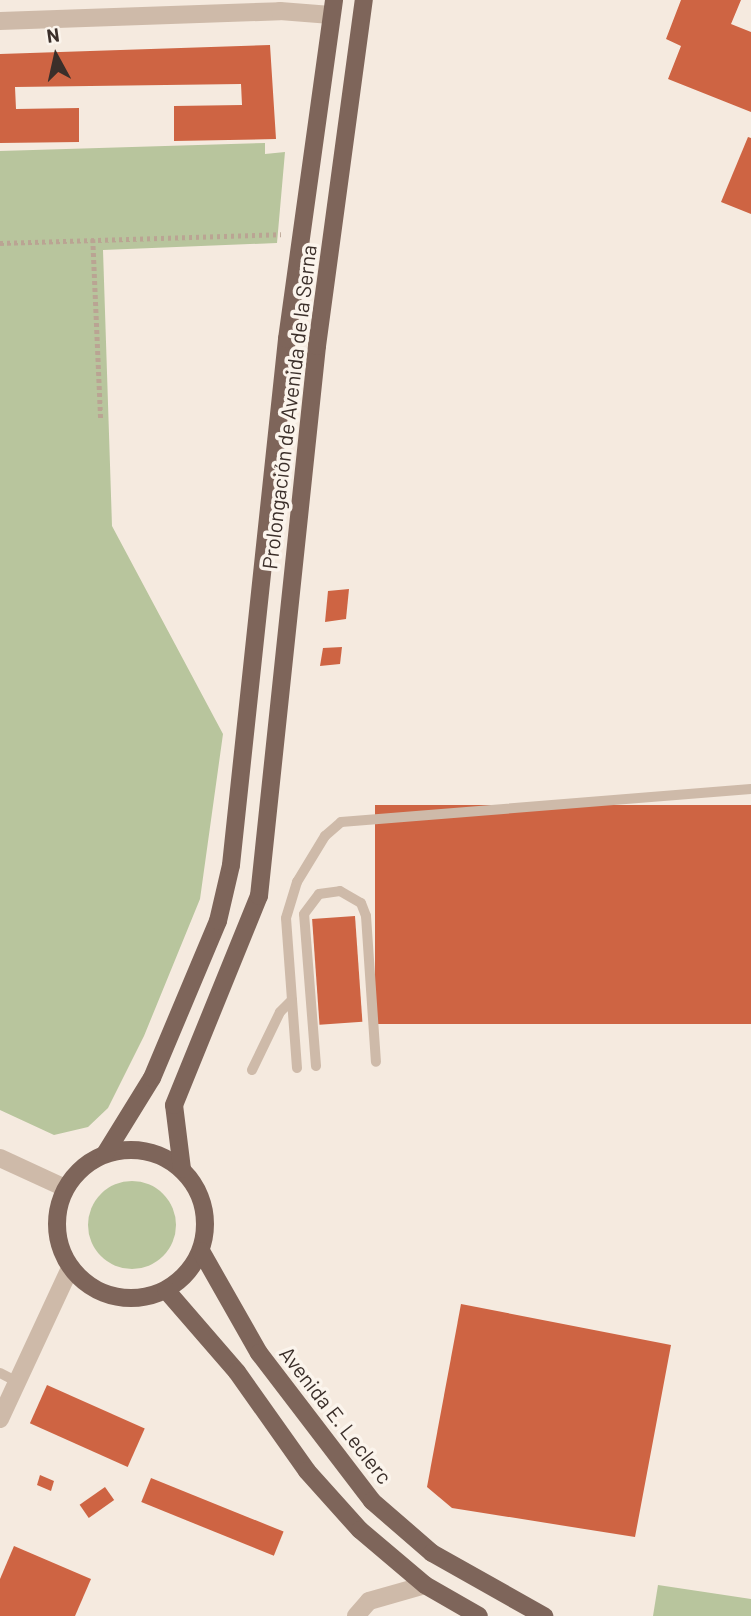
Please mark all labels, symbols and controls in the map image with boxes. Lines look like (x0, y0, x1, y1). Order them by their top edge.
north arrow (21, 21, 91, 91)
text: N (45, 22, 61, 47)
street label: Prolongación de Avenida de la Serna (257, 243, 321, 571)
street label: Avenida E. Leclerc (275, 1341, 397, 1489)

